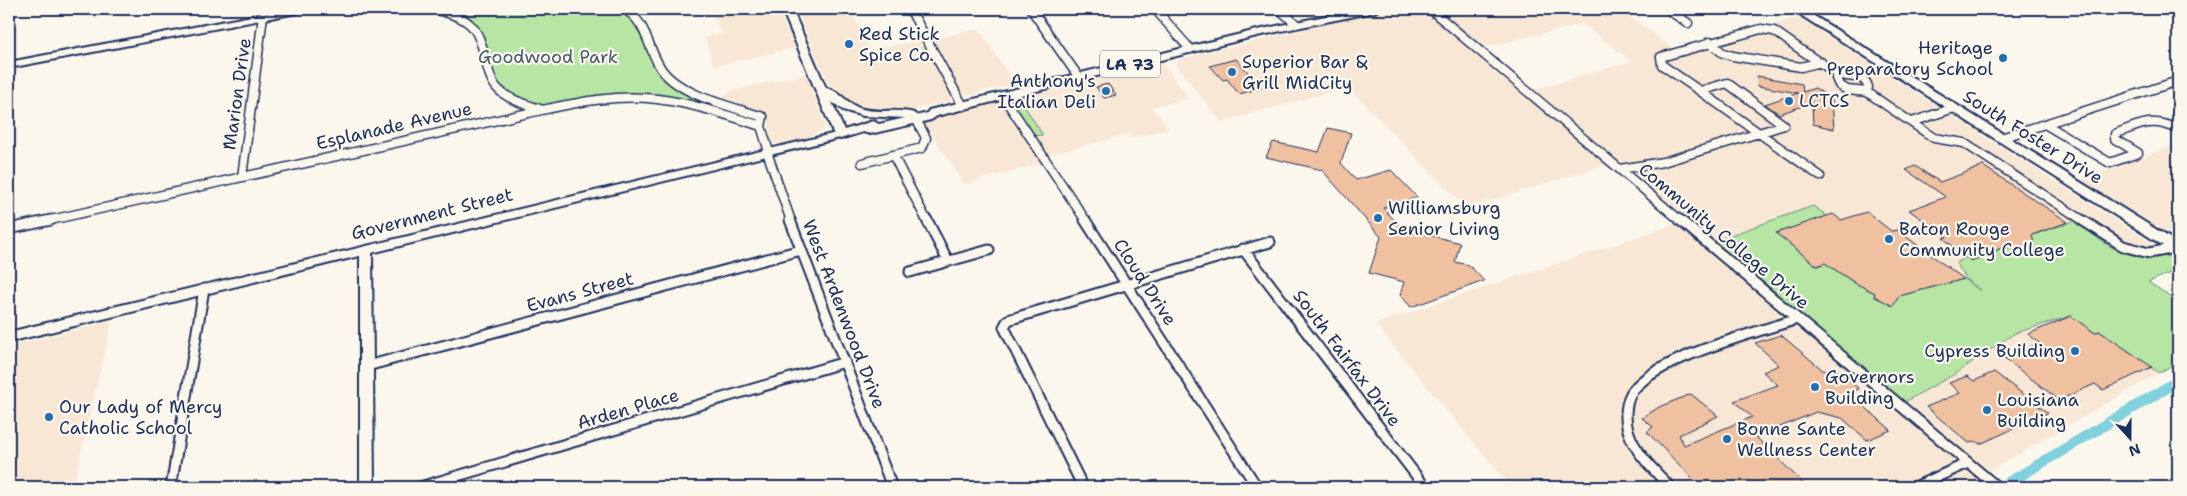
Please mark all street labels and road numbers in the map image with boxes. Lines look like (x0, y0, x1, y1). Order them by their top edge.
street label: Marion Drive (217, 36, 257, 152)
road number: LA 73 (1100, 51, 1160, 78)
street label: South Foster Drive (1959, 84, 2107, 190)
street label: Esplanade Avenue (314, 96, 474, 156)
street label: Community College Drive (1634, 157, 1814, 315)
street label: Government Street (349, 182, 515, 246)
street label: West Ardenwood Drive (797, 216, 891, 412)
street label: Cloud Drive (1108, 234, 1182, 330)
street label: Evans Street (524, 266, 636, 318)
street label: South Fairfax Drive (1288, 285, 1406, 431)
street label: Arden Place (574, 383, 682, 435)

